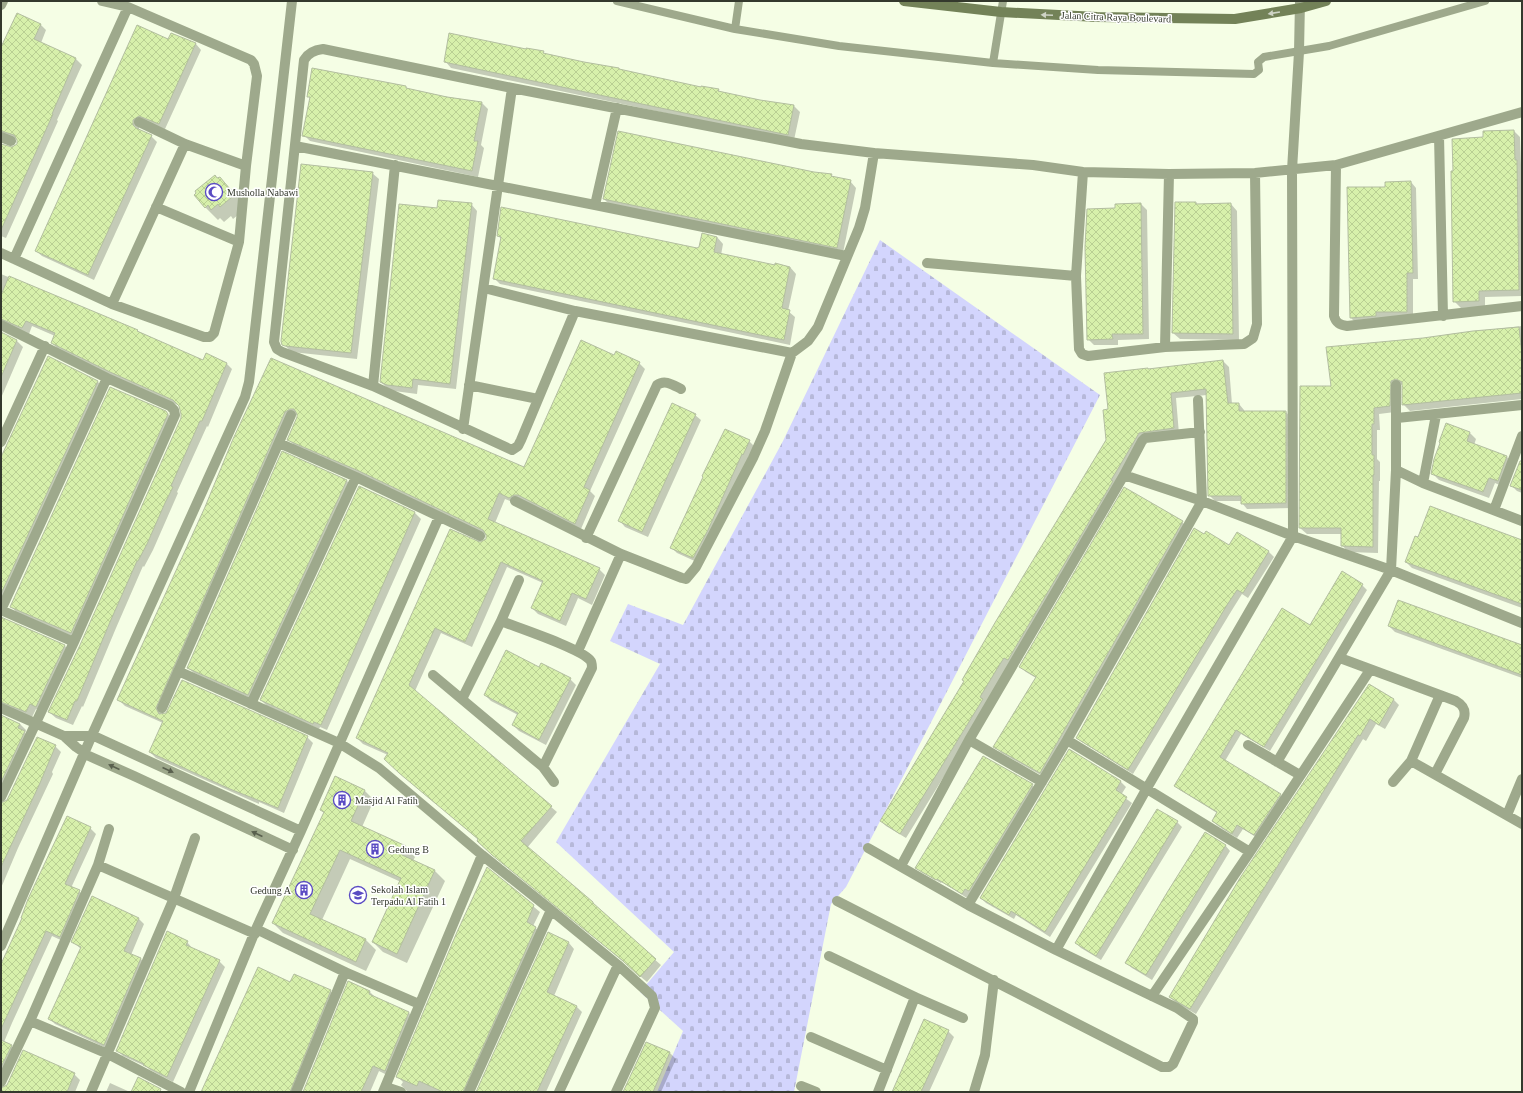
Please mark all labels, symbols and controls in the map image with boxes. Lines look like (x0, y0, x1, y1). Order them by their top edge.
street label: Jalan Citra Raya Boulevard (1061, 10, 1171, 24)
one-way arrow (1268, 10, 1280, 16)
one-way arrow (1040, 11, 1053, 18)
mosque icon: Musholla Nabawi (204, 182, 224, 202)
place label: Musholla Nabawi (227, 187, 299, 198)
one-way arrow (109, 764, 120, 770)
one-way arrow (162, 767, 174, 773)
building icon: Masjid Al Fatih (332, 790, 352, 810)
place label: Masjid Al Fatih (355, 795, 418, 806)
one-way arrow (252, 831, 263, 837)
building icon: Gedung B (365, 839, 385, 859)
place label: Gedung B (388, 844, 429, 855)
building icon: Gedung A (294, 880, 314, 900)
place label: Sekolah Islam Terpadu Al Fatih 1 (371, 884, 446, 907)
place label: Gedung A (250, 885, 292, 896)
school or university icon: Sekolah Islam Terpadu Al Fatih 1 (348, 885, 368, 905)

